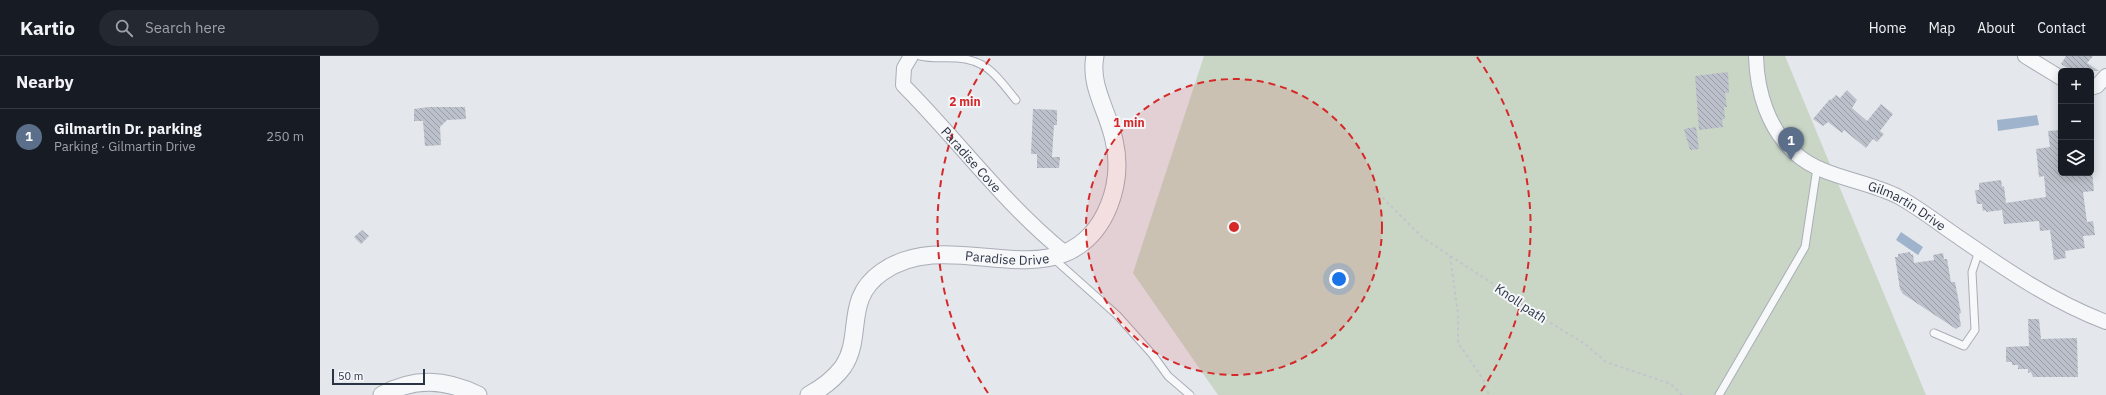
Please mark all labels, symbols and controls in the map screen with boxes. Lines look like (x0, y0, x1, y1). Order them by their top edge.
search box (99, 10, 379, 46)
text: Kartio (20, 16, 75, 40)
icon: search (113, 17, 135, 39)
text: Search here (145, 18, 225, 37)
text: Home (1869, 19, 1906, 37)
text: Map (1928, 19, 1955, 37)
text: About (1977, 19, 2015, 37)
text: Contact (2037, 19, 2086, 37)
map controls (2058, 68, 2094, 176)
button: + (2058, 68, 2094, 104)
text: Nearby (16, 71, 74, 93)
text: 2 min (949, 94, 981, 109)
button: − (2058, 104, 2094, 140)
text: 1 min (1113, 115, 1145, 130)
text: Gilmartin Dr. parking (54, 119, 202, 138)
street label: Paradise Cove (937, 123, 1005, 196)
pin: 1 (1778, 127, 1804, 160)
text: 1 (25, 128, 33, 145)
text: 250 m (266, 128, 304, 145)
text: Parking · Gilmartin Drive (54, 138, 196, 155)
button: layers (2058, 140, 2094, 176)
street label: Gilmartin Drive (1866, 177, 1949, 235)
centre of rings (1227, 220, 1241, 234)
street label: Paradise Drive (965, 247, 1050, 269)
your location (1329, 269, 1349, 289)
street label: Knoll path (1491, 280, 1550, 327)
scale bar (332, 367, 425, 386)
text: 50 m (338, 369, 363, 383)

